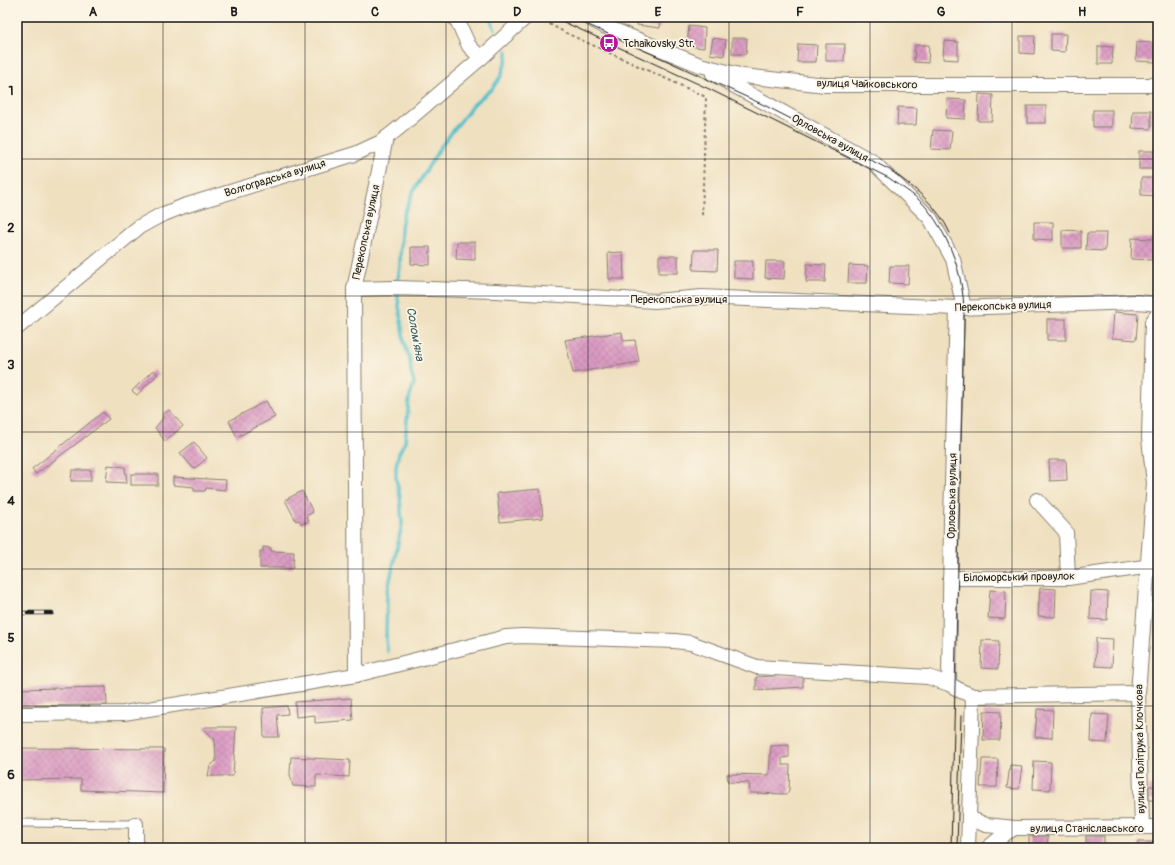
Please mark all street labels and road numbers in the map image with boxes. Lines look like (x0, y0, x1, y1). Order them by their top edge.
street label: вулиця Чайковського (816, 77, 918, 91)
street label: Орловська вулиця (789, 111, 871, 165)
street label: Волгоградська вулиця (223, 156, 327, 200)
street label: Перекопська вулиця (350, 183, 382, 281)
street label: Перекопська вулиця (631, 293, 727, 306)
street label: Перекопська вулиця (955, 298, 1051, 314)
street label: Орловська вулиця (945, 453, 959, 539)
street label: Біломорський провулок (963, 570, 1075, 584)
street label: вулиця Політрука Клочкова (1132, 684, 1148, 814)
street label: вулиця Станіславського (1030, 822, 1144, 835)

